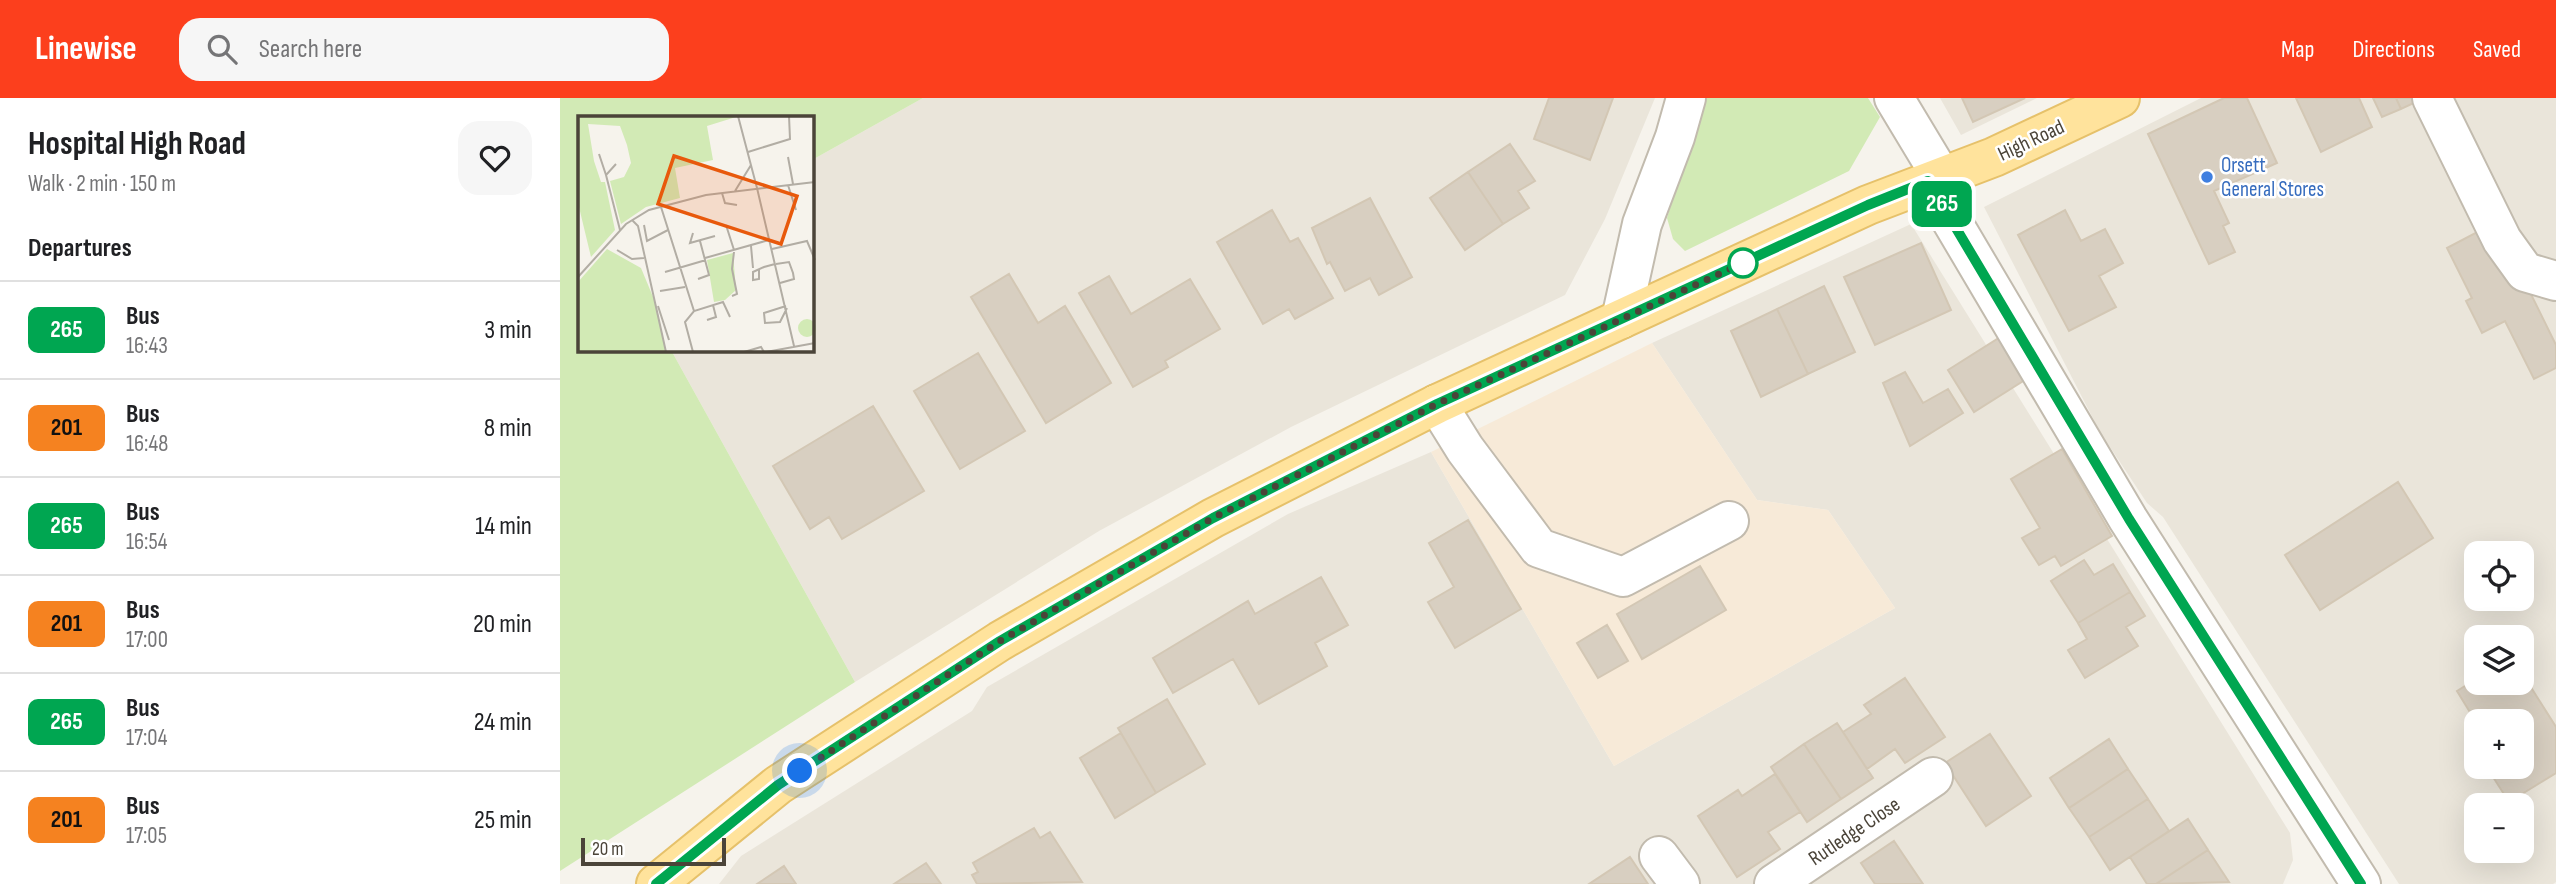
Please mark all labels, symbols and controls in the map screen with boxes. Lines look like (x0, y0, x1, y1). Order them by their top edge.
search box (179, 18, 669, 81)
text: Linewise (35, 29, 137, 69)
icon: search (203, 30, 241, 68)
text: Search here (259, 34, 362, 65)
text: Map (2281, 35, 2314, 64)
text: Directions (2352, 35, 2435, 64)
text: Saved (2473, 35, 2521, 64)
street label: High Road (1994, 114, 2068, 167)
inset map (578, 116, 814, 352)
button: heart (458, 121, 532, 195)
text: Hospital High Road (28, 124, 246, 164)
place label: Orsett General Stores (2221, 153, 2324, 202)
marker: Orsett General Stores (2199, 169, 2215, 185)
text: Walk · 2 min · 150 m (28, 170, 176, 198)
line badge: 265 (1902, 181, 1982, 227)
text: 265 (1926, 189, 1958, 218)
text: Departures (28, 233, 132, 264)
unlabelled marker (1728, 248, 1758, 278)
text: Bus (126, 301, 160, 332)
text: 265 (50, 315, 83, 344)
text: 3 min (484, 315, 532, 346)
text: 16:43 (126, 332, 168, 360)
text: Bus (126, 399, 160, 430)
text: 201 (51, 413, 82, 442)
text: 8 min (484, 413, 532, 444)
text: 16:48 (126, 430, 168, 458)
text: Bus (126, 497, 160, 528)
text: 265 (50, 511, 83, 540)
text: 14 min (475, 511, 532, 542)
text: 16:54 (126, 528, 167, 556)
map controls (2464, 541, 2534, 863)
button: locate (2464, 541, 2534, 611)
text: Bus (126, 595, 160, 626)
text: 201 (51, 609, 82, 638)
text: 20 min (473, 609, 532, 640)
button: layers (2464, 625, 2534, 695)
text: 17:00 (126, 626, 168, 654)
text: Bus (126, 693, 160, 724)
text: 265 (50, 707, 83, 736)
text: 24 min (474, 707, 532, 738)
button: + (2464, 709, 2534, 779)
text: 17:04 (126, 724, 167, 752)
your location (782, 753, 817, 788)
text: Bus (126, 791, 160, 822)
street label: Rutledge Close (1804, 792, 1905, 871)
button: − (2464, 793, 2534, 863)
text: 201 (51, 805, 82, 834)
text: 25 min (474, 805, 532, 836)
text: 17:05 (126, 822, 167, 850)
scale bar (581, 835, 726, 867)
text: 20 m (592, 838, 624, 861)

